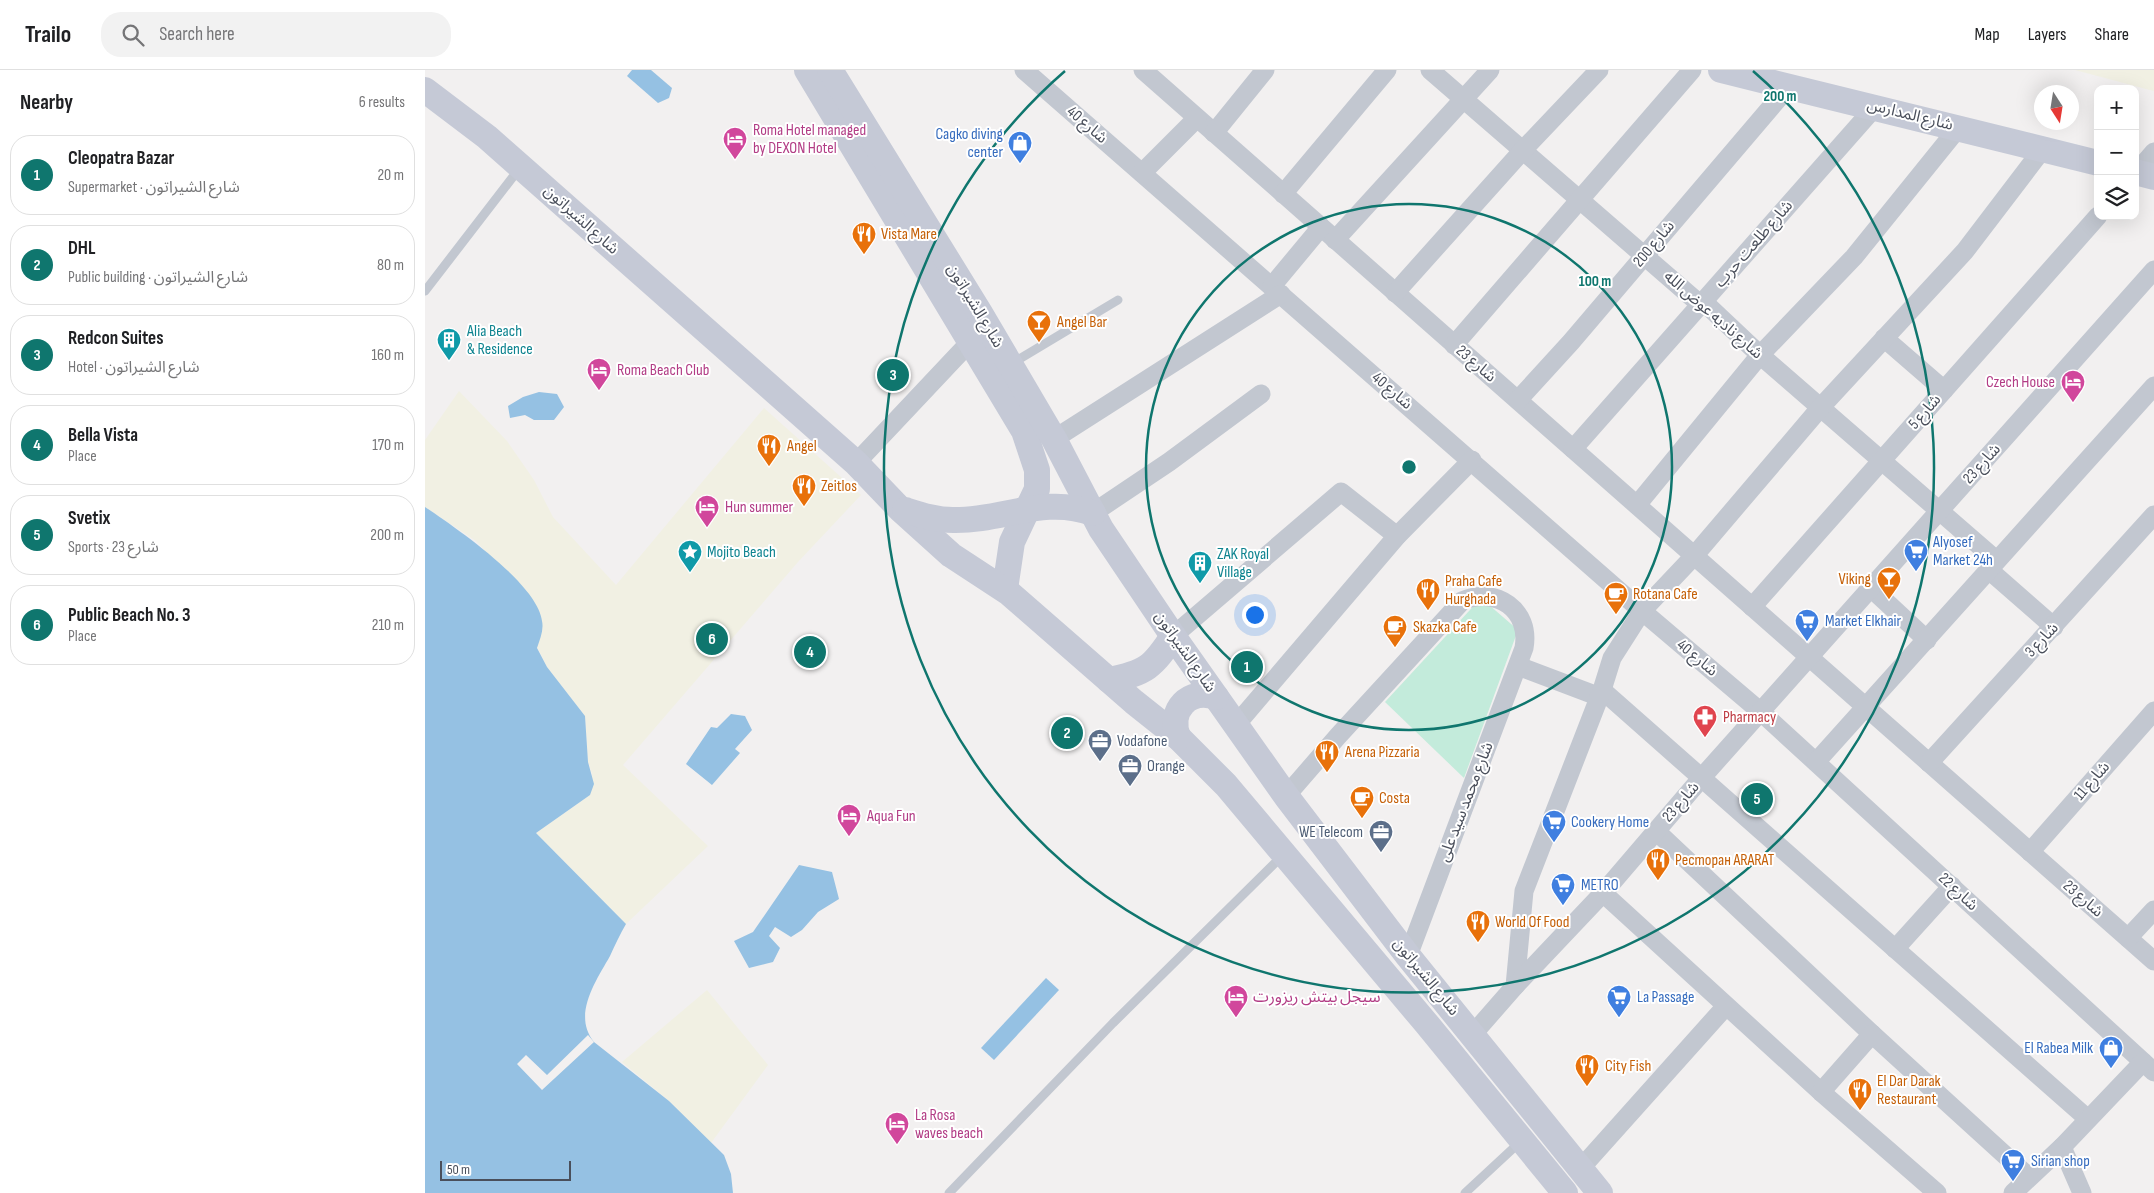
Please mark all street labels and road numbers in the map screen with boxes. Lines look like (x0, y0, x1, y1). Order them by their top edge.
street label: شارع المدارس (1865, 95, 1955, 137)
street label: شارع 40 (1062, 102, 1111, 149)
street label: شارع الشيراتون (538, 181, 622, 260)
street label: شارع طلعت حرب (1711, 196, 1799, 293)
street label: شارع 200 (1629, 217, 1680, 272)
street label: شارع الشيراتون (941, 261, 1007, 352)
street label: شارع ناديه عوض الله (1658, 267, 1766, 365)
street label: شارع 23 (1451, 341, 1500, 388)
street label: شارع 40 (1367, 368, 1416, 415)
street label: شارع 5 (1905, 391, 1947, 435)
street label: شارع 23 (1959, 440, 2006, 489)
street label: شارع الشيراتون (1149, 608, 1220, 697)
street label: شارع 3 (2021, 619, 2064, 663)
street label: شارع 40 (1671, 635, 1721, 682)
street label: شارع محمد سيد على (1434, 739, 1499, 865)
street label: شارع 11 (2070, 758, 2115, 806)
street label: شارع 23 (1658, 778, 1705, 827)
street label: شارع 22 (1933, 869, 1982, 916)
street label: شارع 23 (2058, 876, 2107, 923)
street label: شارع الشيراتون (1387, 934, 1463, 1021)

